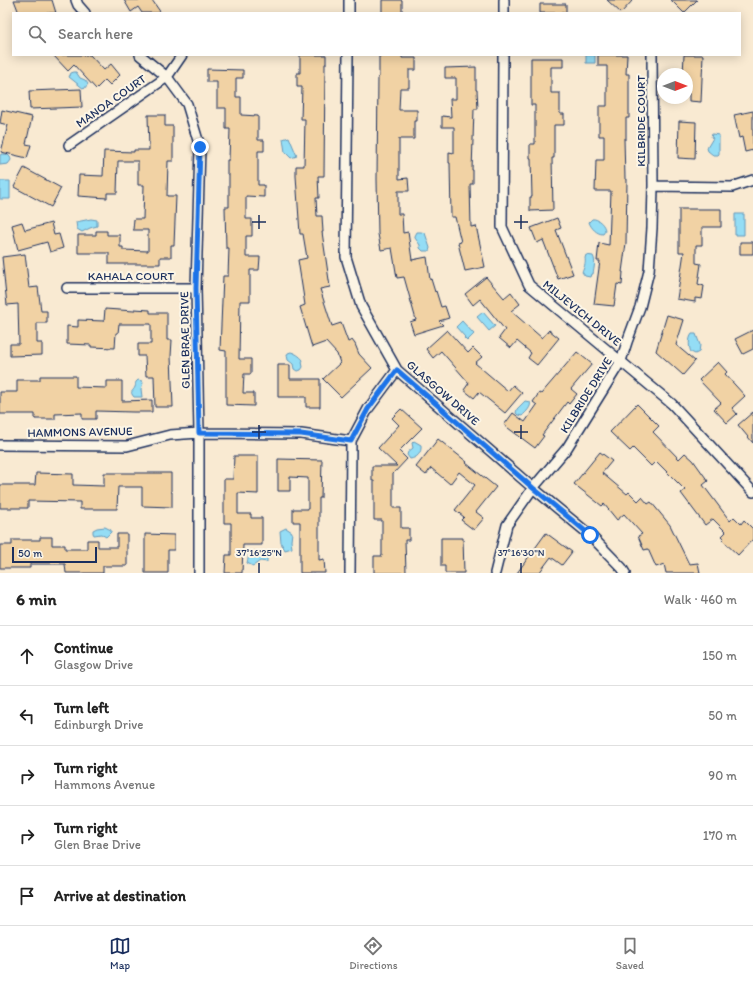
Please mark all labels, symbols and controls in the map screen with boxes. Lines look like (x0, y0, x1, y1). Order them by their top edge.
search box (12, 12, 741, 56)
icon: search (26, 23, 48, 45)
text: Search here (58, 25, 133, 43)
north arrow (657, 68, 693, 104)
street label: MANOA COURT (73, 71, 149, 130)
street label: KILBRIDE COURT (634, 75, 648, 167)
route end (191, 138, 209, 156)
street label: KAHALA COURT (88, 269, 174, 283)
street label: MILJEVICH DRIVE (540, 277, 624, 349)
street label: GLEN BRAE DRIVE (177, 291, 193, 389)
street label: KILBRIDE DRIVE (557, 354, 615, 436)
street label: GLASGOW DRIVE (404, 358, 483, 429)
street label: HAMMONS AVENUE (27, 424, 133, 440)
route start (581, 526, 599, 544)
scale bar (12, 545, 97, 564)
text: 37°16'25"N (236, 546, 282, 559)
text: 37°16'30"N (497, 546, 545, 559)
text: 50 m (18, 547, 42, 560)
text: 6 min (16, 589, 57, 609)
text: Walk · 460 m (664, 592, 737, 607)
text: Continue (54, 639, 113, 657)
icon: ahead (16, 645, 38, 667)
text: 150 m (702, 648, 737, 663)
text: Glasgow Drive (54, 657, 133, 672)
text: Turn left (54, 699, 109, 717)
icon: left (16, 705, 38, 727)
text: 50 m (708, 708, 737, 723)
text: Edinburgh Drive (54, 717, 143, 732)
text: Turn right (54, 759, 118, 777)
icon: right (16, 765, 38, 787)
text: 90 m (708, 768, 737, 783)
text: Hammons Avenue (54, 777, 155, 792)
text: Turn right (54, 819, 118, 837)
icon: right (16, 825, 38, 847)
text: 170 m (703, 828, 737, 843)
text: Glen Brae Drive (54, 837, 141, 852)
icon: arrive (16, 885, 38, 907)
text: Arrive at destination (54, 887, 186, 905)
tab: Map (109, 935, 131, 972)
tab: Directions (349, 935, 398, 972)
tab: Saved (616, 935, 644, 972)

